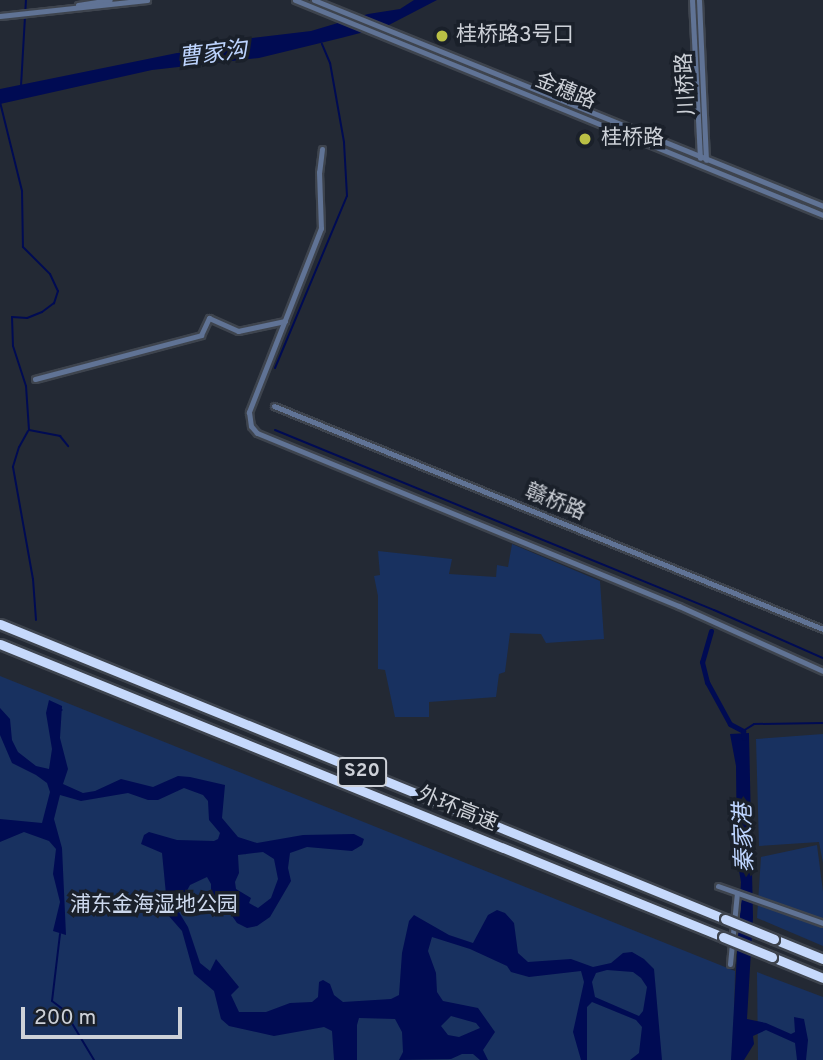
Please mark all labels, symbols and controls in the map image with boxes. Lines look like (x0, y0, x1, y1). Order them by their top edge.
place label: 桂桥路3号口 (456, 23, 574, 49)
marker: 桂桥路3号口 (434, 28, 450, 44)
water label: 曹家沟 (177, 38, 249, 74)
street label: 川桥路 (673, 52, 701, 116)
street label: 金穗路 (531, 69, 599, 115)
place label: 桂桥路 (601, 126, 664, 152)
marker: 桂桥路 (575, 129, 595, 149)
street label: 赣桥路 (521, 480, 589, 526)
road number: S20 (336, 757, 388, 788)
street label: 外环高速 (413, 783, 501, 837)
water label: 秦家港 (731, 803, 761, 873)
park label: 浦东金海湿地公园 (70, 893, 238, 919)
scale bar (24, 993, 186, 1038)
text: 200 m (34, 1005, 96, 1032)

